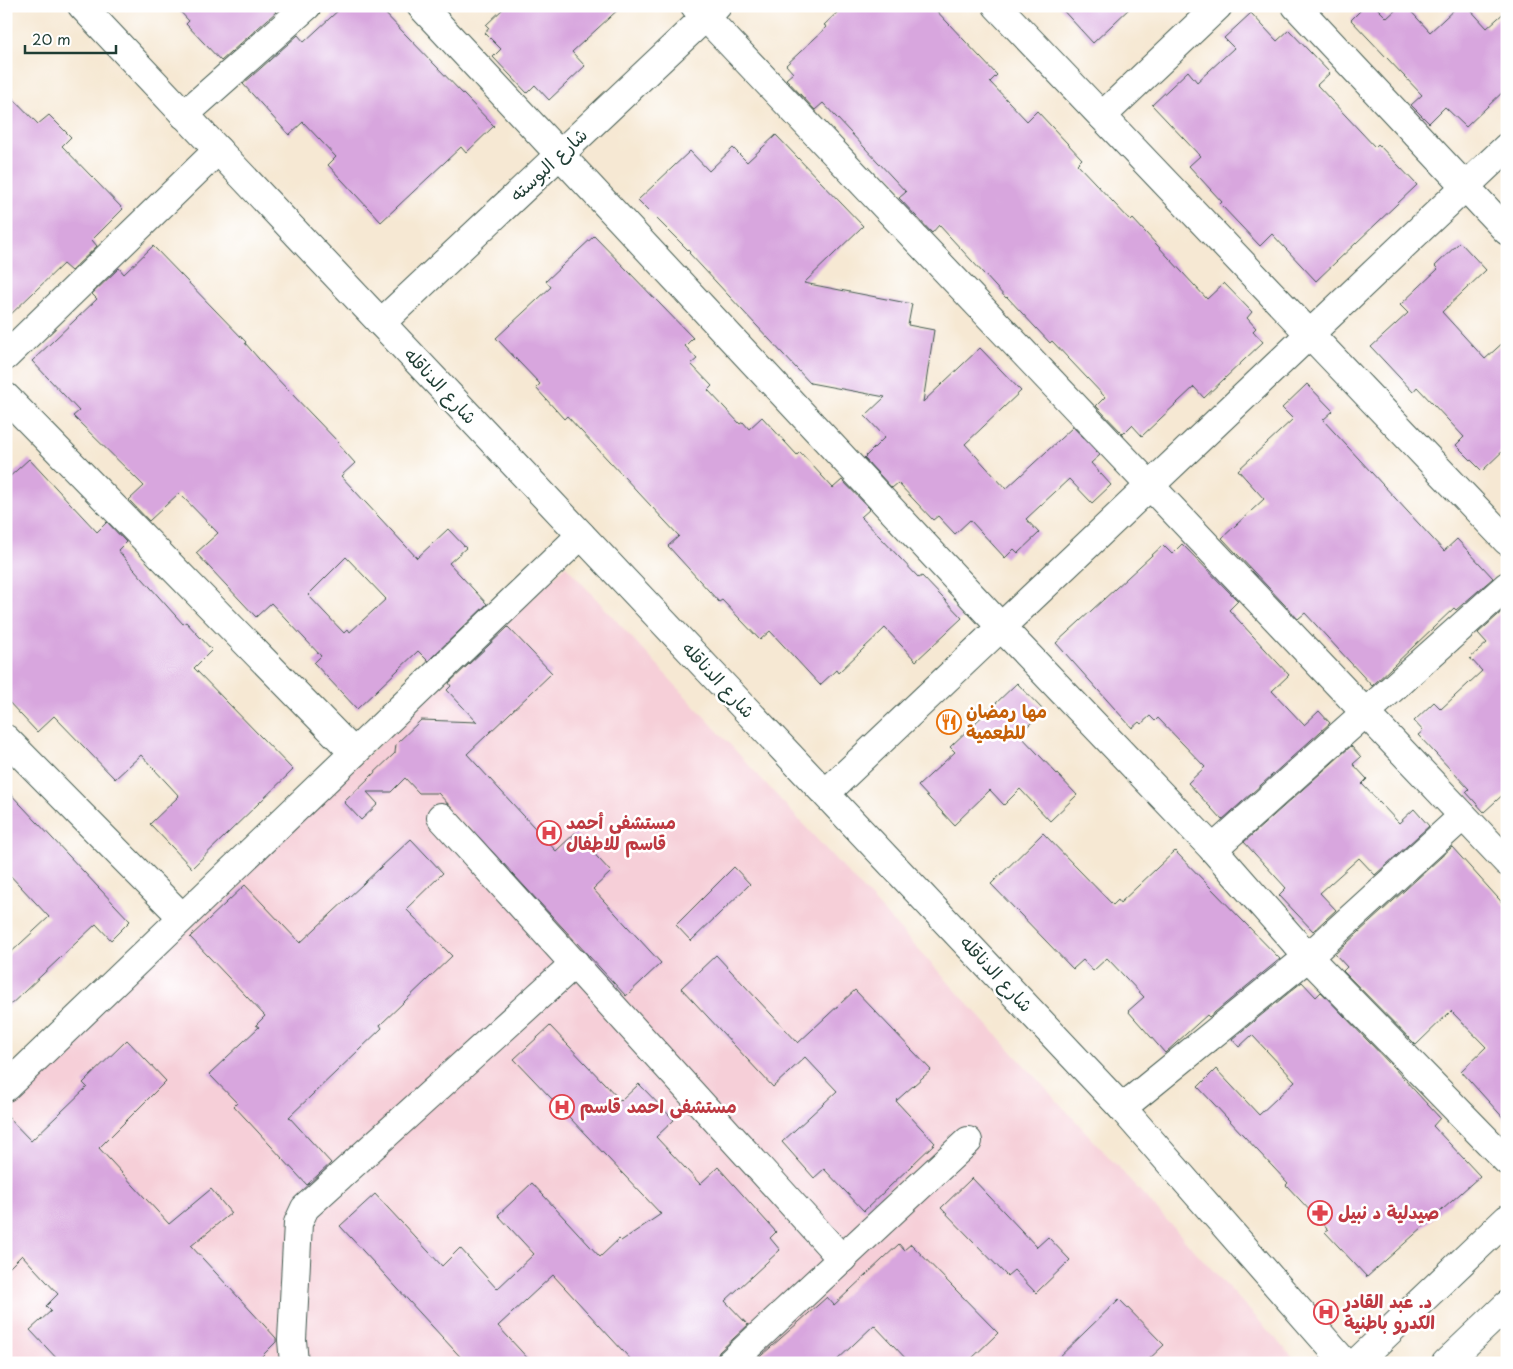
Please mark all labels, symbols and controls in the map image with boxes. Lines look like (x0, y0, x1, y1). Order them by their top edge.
scale bar (25, 22, 116, 54)
text: 20 m (32, 27, 71, 50)
street label: شارع البوسته (503, 121, 593, 207)
street label: شارع الدناقله (398, 340, 484, 430)
street label: شارع الدناقله (676, 634, 762, 724)
place label: مها رمضان للطعمية (966, 697, 1047, 745)
restaurant icon: مها رمضان للطعمية (936, 709, 962, 735)
place label: مستشفى أحمد قاسم للاطفال (566, 808, 676, 858)
hospital icon: مستشفى أحمد قاسم للاطفال (536, 820, 562, 846)
street label: شارع الدناقله (954, 928, 1040, 1018)
place label: مستشفى احمد قاسم (580, 1092, 737, 1121)
hospital icon: مستشفى احمد قاسم (549, 1094, 575, 1120)
place label: صيدلية د نبيل (1338, 1198, 1439, 1225)
pharmacy icon: صيدلية د نبيل (1307, 1200, 1333, 1226)
place label: د. عبد القادر الكدرو باطنية (1342, 1287, 1435, 1335)
hospital icon: د. عبد القادر الكدرو باطنية (1313, 1299, 1339, 1325)

